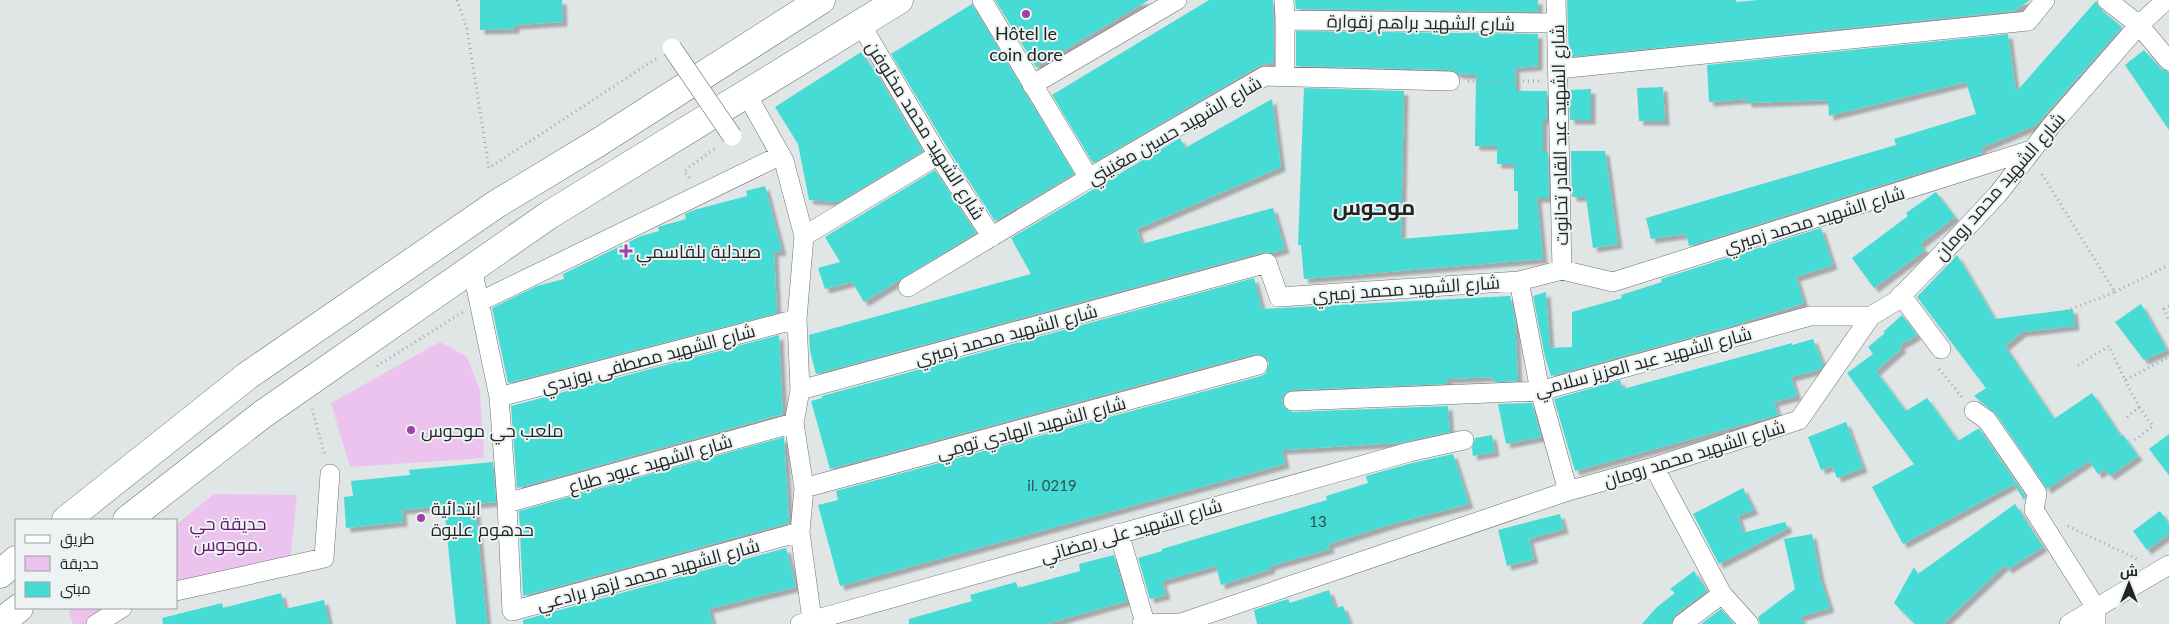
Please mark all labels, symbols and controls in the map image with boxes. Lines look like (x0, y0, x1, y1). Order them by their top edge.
marker: Hôtel le coin dore (1020, 8, 1032, 20)
street label: شارع الشهيد براهم زقوارة (1327, 9, 1515, 37)
place label: Hôtel le coin dore (989, 22, 1063, 65)
street label: شارع الشهيد عبد القادر تحانوت (1546, 24, 1574, 246)
street label: شارع الشهيد محمد مخلوفن (860, 36, 990, 225)
street label: شارع الشهيد حسين مغنيني (1083, 71, 1267, 192)
street label: شارع الشهيد محمد رومان (1929, 108, 2071, 266)
street label: شارع الشهيد محمد زميري (1721, 181, 1908, 261)
district label: موحوس (1333, 193, 1415, 221)
place label: صيدلية بلقاسمي (636, 240, 761, 266)
marker: صيدلية بلقاسمي (620, 245, 632, 257)
street label: شارع الشهيد محمد زميري (1311, 270, 1501, 310)
street label: شارع الشهيد محمد زميري (912, 299, 1101, 373)
street label: شارع الشهيد مصطفى بوزيدي (539, 319, 758, 401)
street label: شارع الشهيد عبد العزيز سلامي (1532, 321, 1755, 404)
street label: شارع الشهيد الهادي تومي (934, 391, 1129, 467)
street label: شارع الشهيد محمد رومان (1601, 415, 1788, 493)
place label: ملعب حي موحوس (421, 419, 564, 445)
marker: ملعب حي موحوس (405, 424, 417, 436)
street label: شارع الشهيد عبود طباع (565, 429, 735, 499)
house number: il. 0219 (1027, 476, 1077, 494)
street label: شارع الشهيد على رمضاني (1038, 494, 1226, 570)
place label: ابتدائية حدهوم عليوة (431, 497, 534, 542)
park label: حديقة حي موحوس. (190, 512, 266, 556)
marker: ابتدائية حدهوم عليوة (415, 512, 427, 524)
house number: 13 (1309, 512, 1327, 530)
legend (15, 519, 178, 609)
text: طريق (60, 529, 94, 549)
street label: شارع الشهيد محمد لزهر برادعي (534, 534, 763, 618)
text: حديقة (60, 554, 99, 572)
north arrow (2104, 559, 2154, 609)
text: ش (2120, 562, 2138, 580)
text: مبنى (60, 579, 91, 599)

